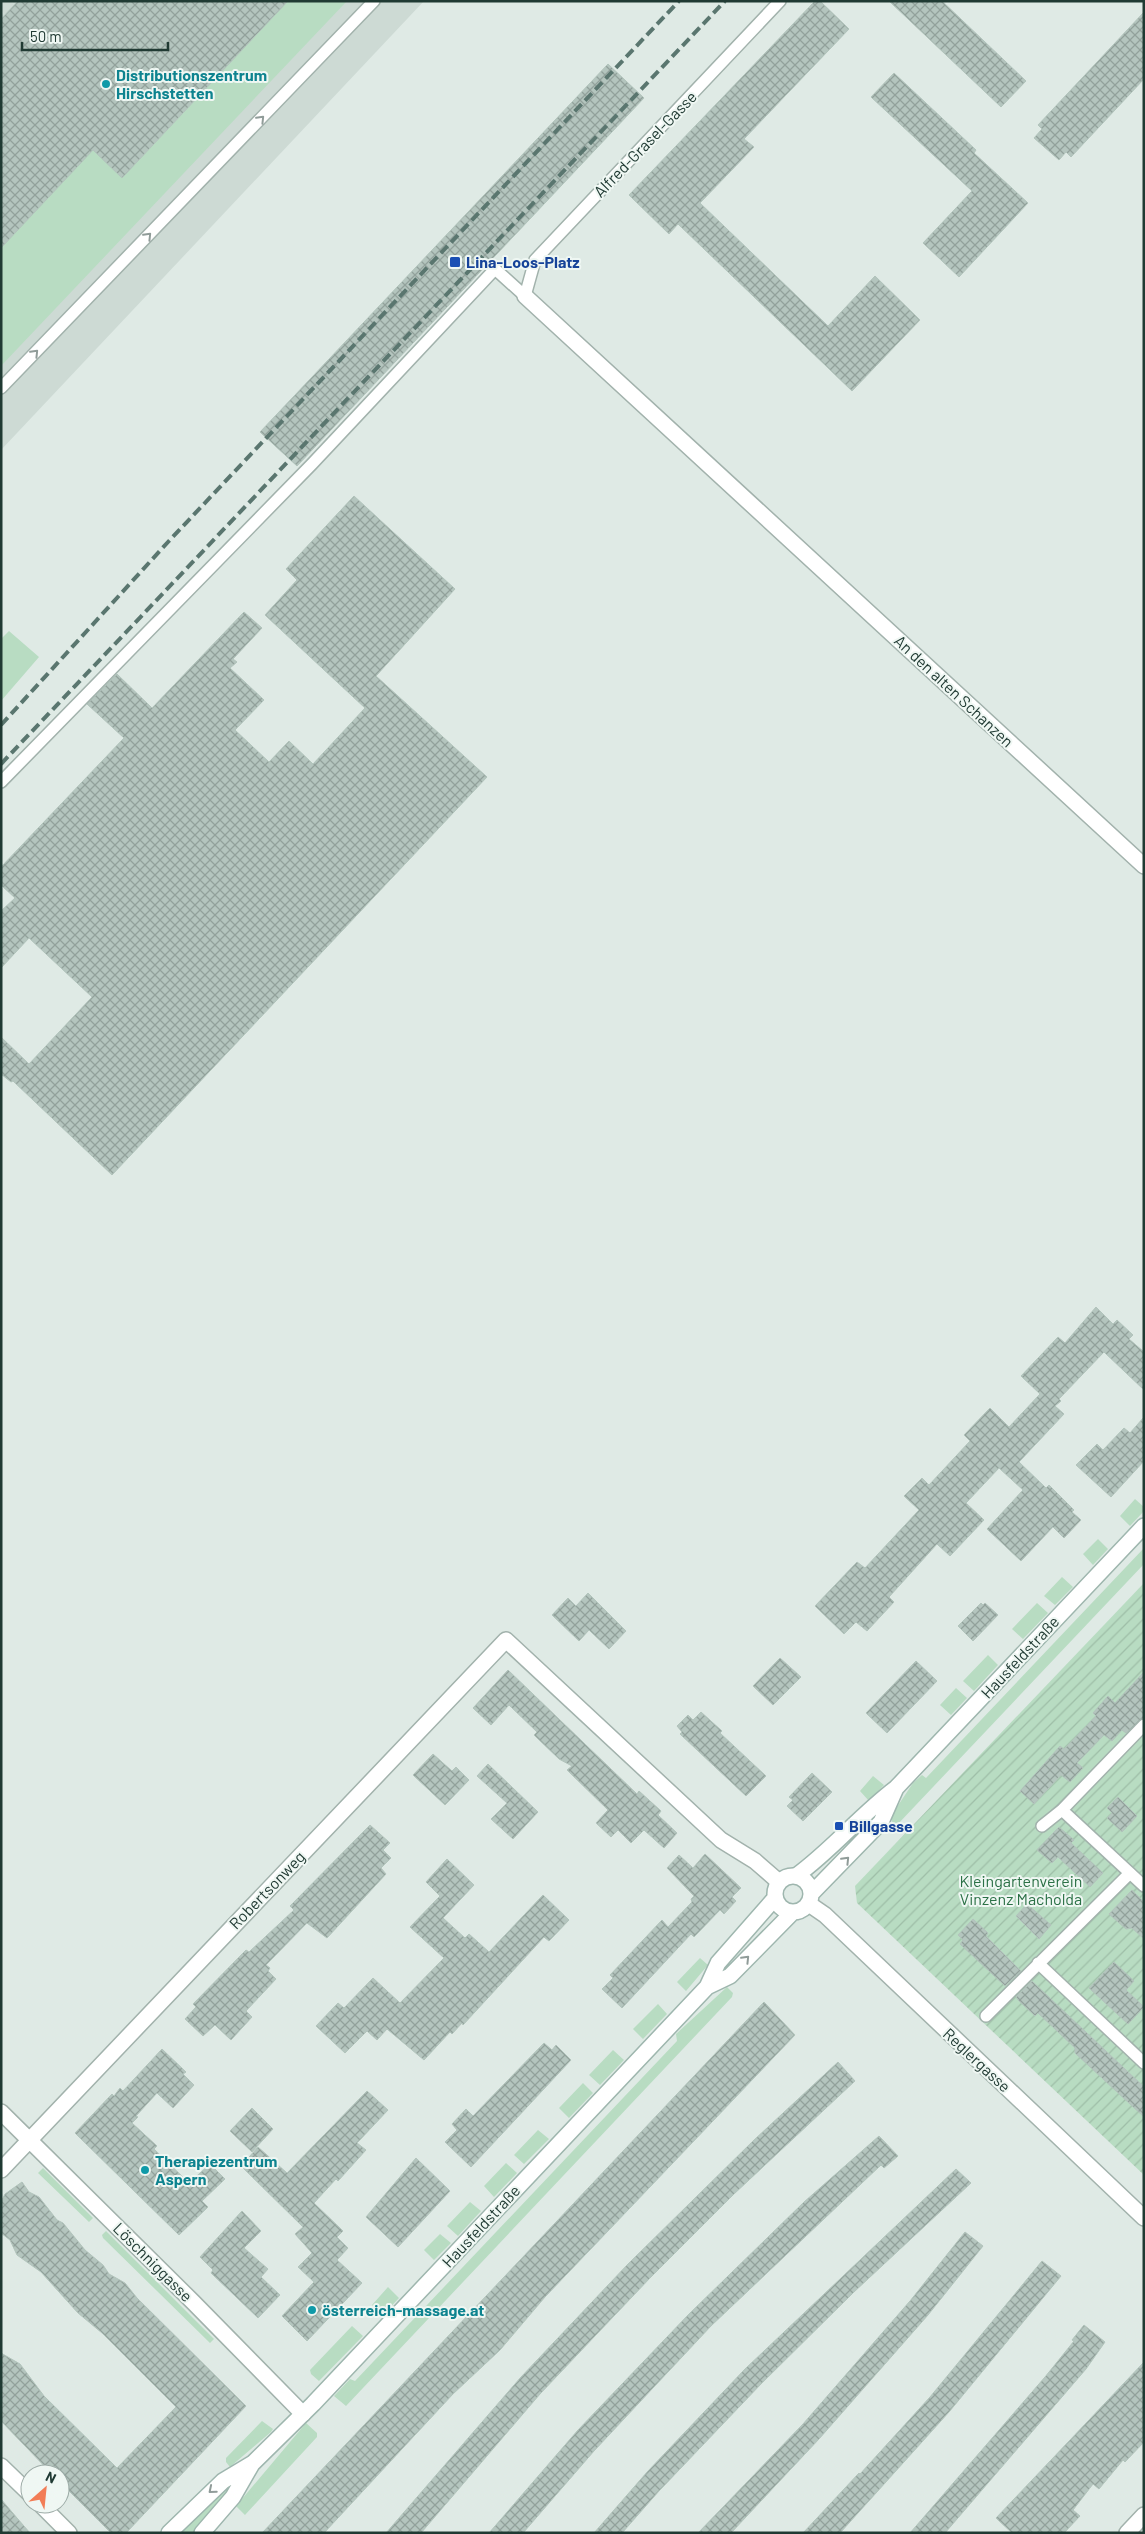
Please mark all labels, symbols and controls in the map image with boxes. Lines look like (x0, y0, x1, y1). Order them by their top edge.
scale bar (22, 20, 169, 52)
text: 50 m (30, 27, 62, 45)
place label: Distributionszentrum Hirschstetten (116, 65, 267, 102)
marker: Distributionszentrum Hirschstetten (100, 78, 112, 90)
street label: Alfred-Grasel-Gasse (589, 87, 700, 201)
one-way arrow (255, 116, 264, 125)
one-way arrow (142, 233, 151, 242)
place label: Lina-Loos-Platz (466, 252, 580, 271)
marker: Lina-Loos-Platz (448, 255, 462, 269)
one-way arrow (29, 350, 38, 359)
street label: An den alten Schanzen (891, 631, 1018, 751)
street label: Hausfeldstraße (977, 1612, 1063, 1702)
place label: Billgasse (849, 1816, 913, 1835)
marker: Billgasse (833, 1820, 845, 1832)
street label: Robertsonweg (225, 1847, 308, 1932)
one-way arrow (840, 1857, 849, 1866)
park label: Kleingartenverein Vinzenz Macholda (960, 1871, 1082, 1908)
one-way arrow (740, 1956, 749, 1965)
street label: Reglergasse (940, 2024, 1015, 2096)
place label: Therapiezentrum Aspern (155, 2151, 277, 2188)
marker: Therapiezentrum Aspern (139, 2164, 151, 2176)
street label: Hausfeldstraße (438, 2181, 524, 2271)
street label: Löschniggasse (110, 2218, 197, 2305)
place label: österreich-massage.at (322, 2300, 484, 2319)
marker: österreich-massage.at (306, 2304, 318, 2316)
north arrow (20, 2464, 70, 2514)
text: N (43, 2467, 59, 2487)
one-way arrow (209, 2485, 218, 2494)

